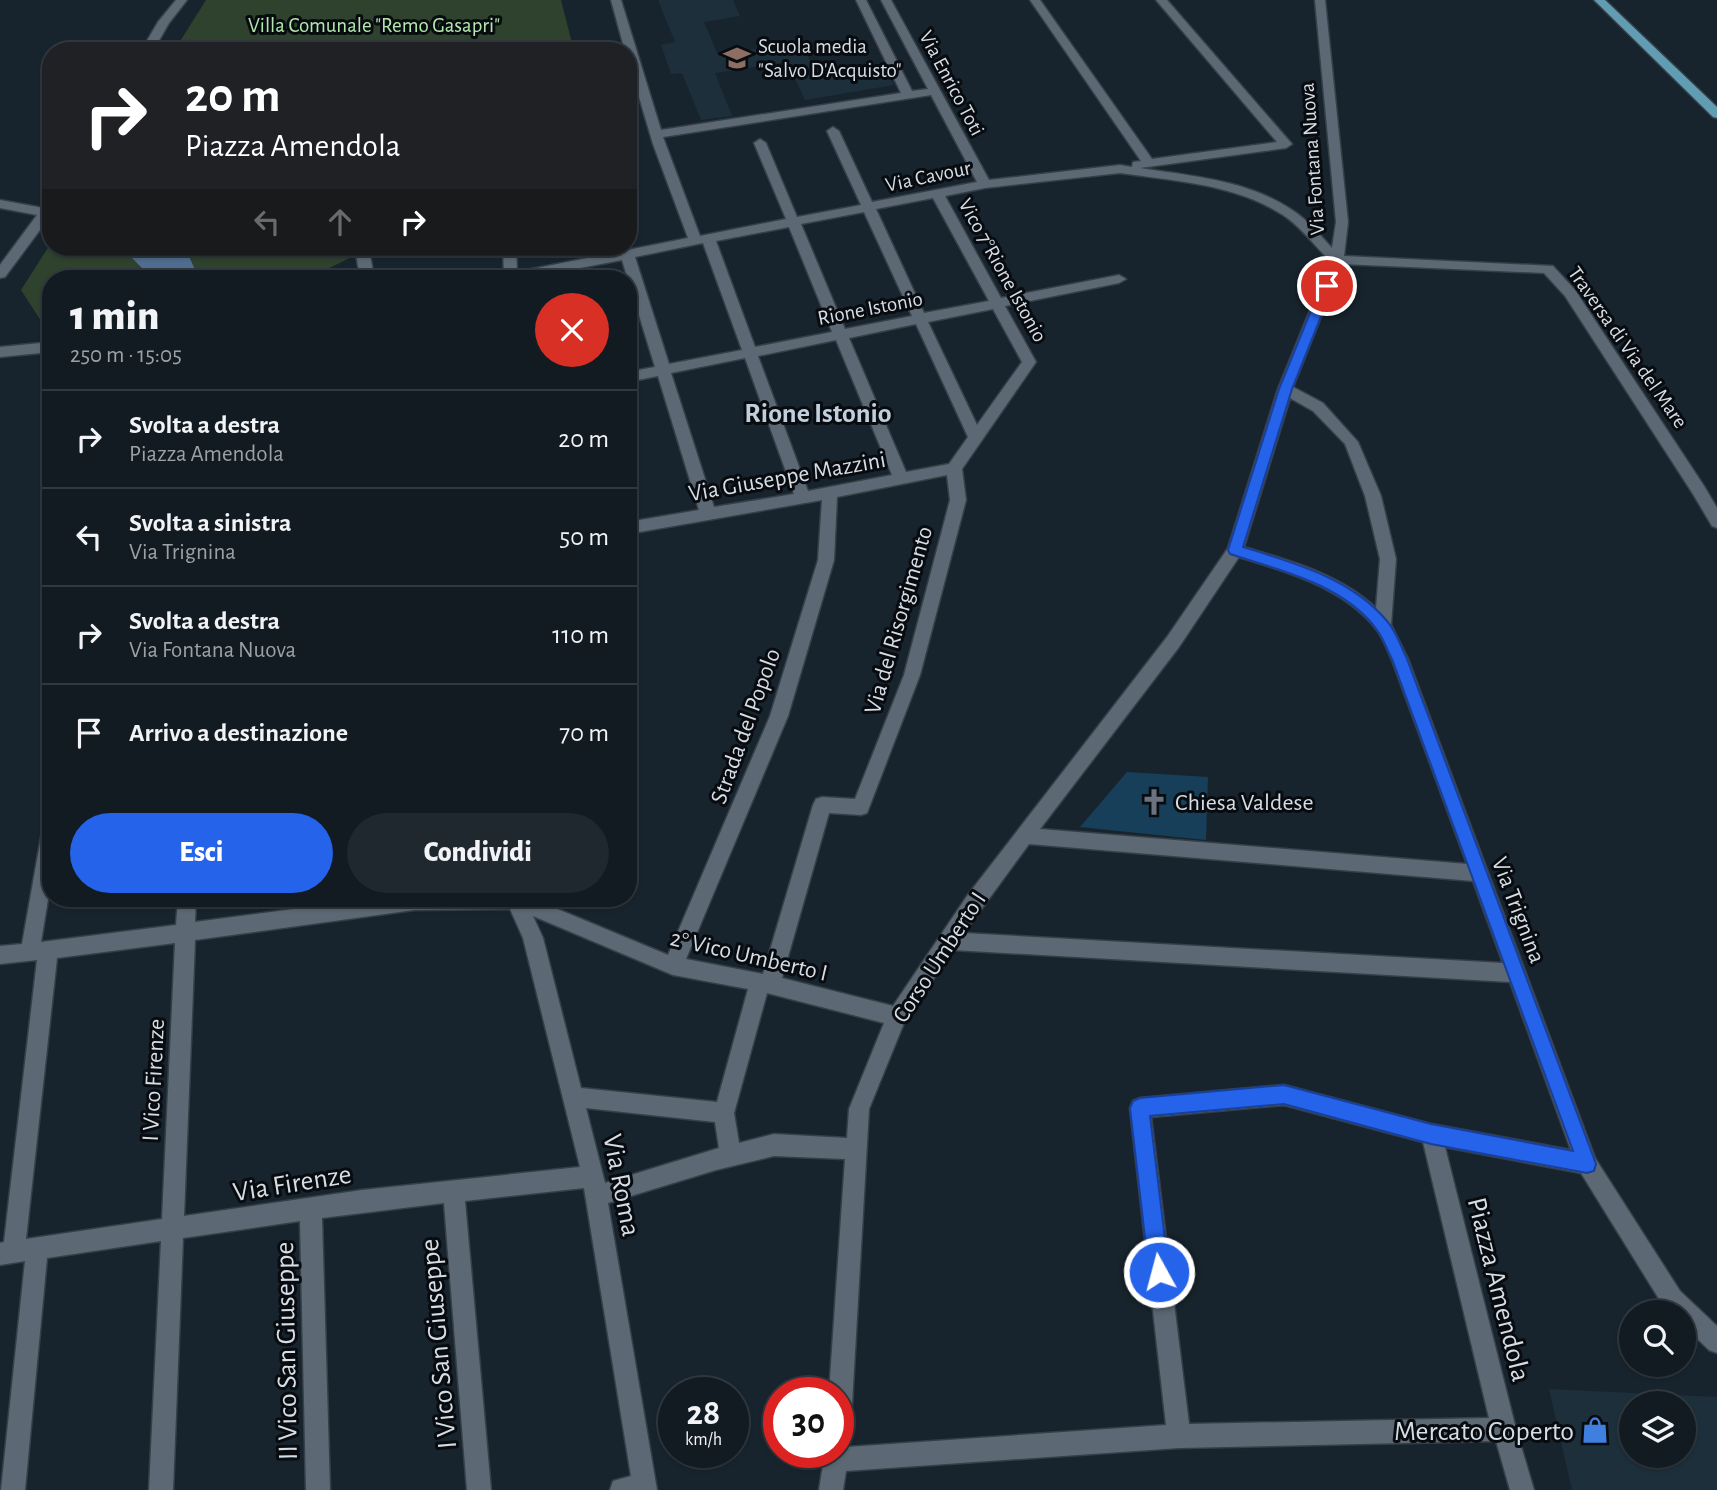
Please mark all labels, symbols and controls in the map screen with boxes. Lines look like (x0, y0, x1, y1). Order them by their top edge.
park label: Villa Comunale "Remo Gasapri" (248, 15, 500, 36)
street label: Via Enrico Toti (915, 27, 988, 139)
place label: Scuola media "Salvo D'Acquisto" (758, 36, 902, 81)
school or university icon: Scuola media "Salvo D'Acquisto" (722, 43, 752, 73)
icon: right (70, 70, 161, 161)
text: 20 m (185, 72, 281, 121)
street label: Via Fontana Nuova (1297, 82, 1328, 236)
text: Piazza Amendola (185, 130, 401, 162)
street label: Via Cavour (884, 157, 973, 196)
street label: Vico 7°Rione Istonio (955, 195, 1051, 345)
icon: left (248, 203, 286, 241)
icon: ahead (321, 203, 359, 241)
icon: right (394, 203, 432, 241)
pin (1297, 256, 1357, 316)
street label: Traversa di Via del Mare (1564, 263, 1691, 432)
icon: arrive (1308, 267, 1346, 305)
street label: Rione Istonio (816, 288, 924, 329)
button: close (535, 293, 609, 367)
text: 1 min (70, 295, 159, 337)
text: 250 m · 15:05 (70, 344, 182, 367)
district label: Rione Istonio (744, 400, 892, 428)
text: Svolta a destra (129, 412, 280, 438)
icon: right (70, 420, 108, 458)
text: 20 m (558, 426, 609, 452)
text: Piazza Amendola (129, 443, 284, 466)
street label: Via Giuseppe Mazzini (687, 448, 888, 506)
text: Svolta a sinistra (129, 510, 291, 536)
icon: left (70, 518, 108, 556)
text: 50 m (559, 524, 609, 550)
street label: Via del Risorgimento (861, 524, 937, 717)
text: Via Trignina (129, 541, 236, 564)
text: Svolta a destra (129, 608, 280, 634)
icon: right (70, 616, 108, 654)
text: 110 m (552, 622, 609, 648)
text: Via Fontana Nuova (129, 639, 296, 662)
street label: Strada del Popolo (707, 645, 785, 807)
icon: arrive (70, 714, 108, 752)
text: Arrivo a destinazione (129, 720, 348, 746)
text: 70 m (559, 720, 609, 746)
church icon: Chiesa Valdese (1139, 787, 1169, 817)
place label: Chiesa Valdese (1175, 791, 1313, 815)
button: Esci (70, 813, 333, 893)
button: Condividi (347, 813, 609, 893)
street label: Via Trignina (1487, 854, 1549, 967)
street label: Corso Umberto I (889, 888, 991, 1027)
street label: 2° Vico Umberto I (668, 926, 830, 986)
street label: I Vico Firenze (139, 1018, 169, 1142)
street label: Via Roma (597, 1132, 645, 1239)
street label: Via Firenze (231, 1161, 354, 1207)
street label: Piazza Amendola (1462, 1195, 1534, 1384)
position arrow (1122, 1235, 1196, 1309)
street label: I Vico San Giuseppe (416, 1238, 462, 1450)
street label: II Vico San Giuseppe (271, 1242, 303, 1460)
map controls (1619, 1300, 1696, 1468)
button: search (1619, 1300, 1696, 1377)
speed limit sign: 30 (763, 1377, 854, 1468)
button: layers (1619, 1391, 1696, 1468)
text: 28 (687, 1396, 720, 1431)
shop icon: Mercato Coperto (1580, 1415, 1610, 1445)
place label: Mercato Coperto (1394, 1418, 1574, 1446)
text: km/h (685, 1431, 722, 1449)

